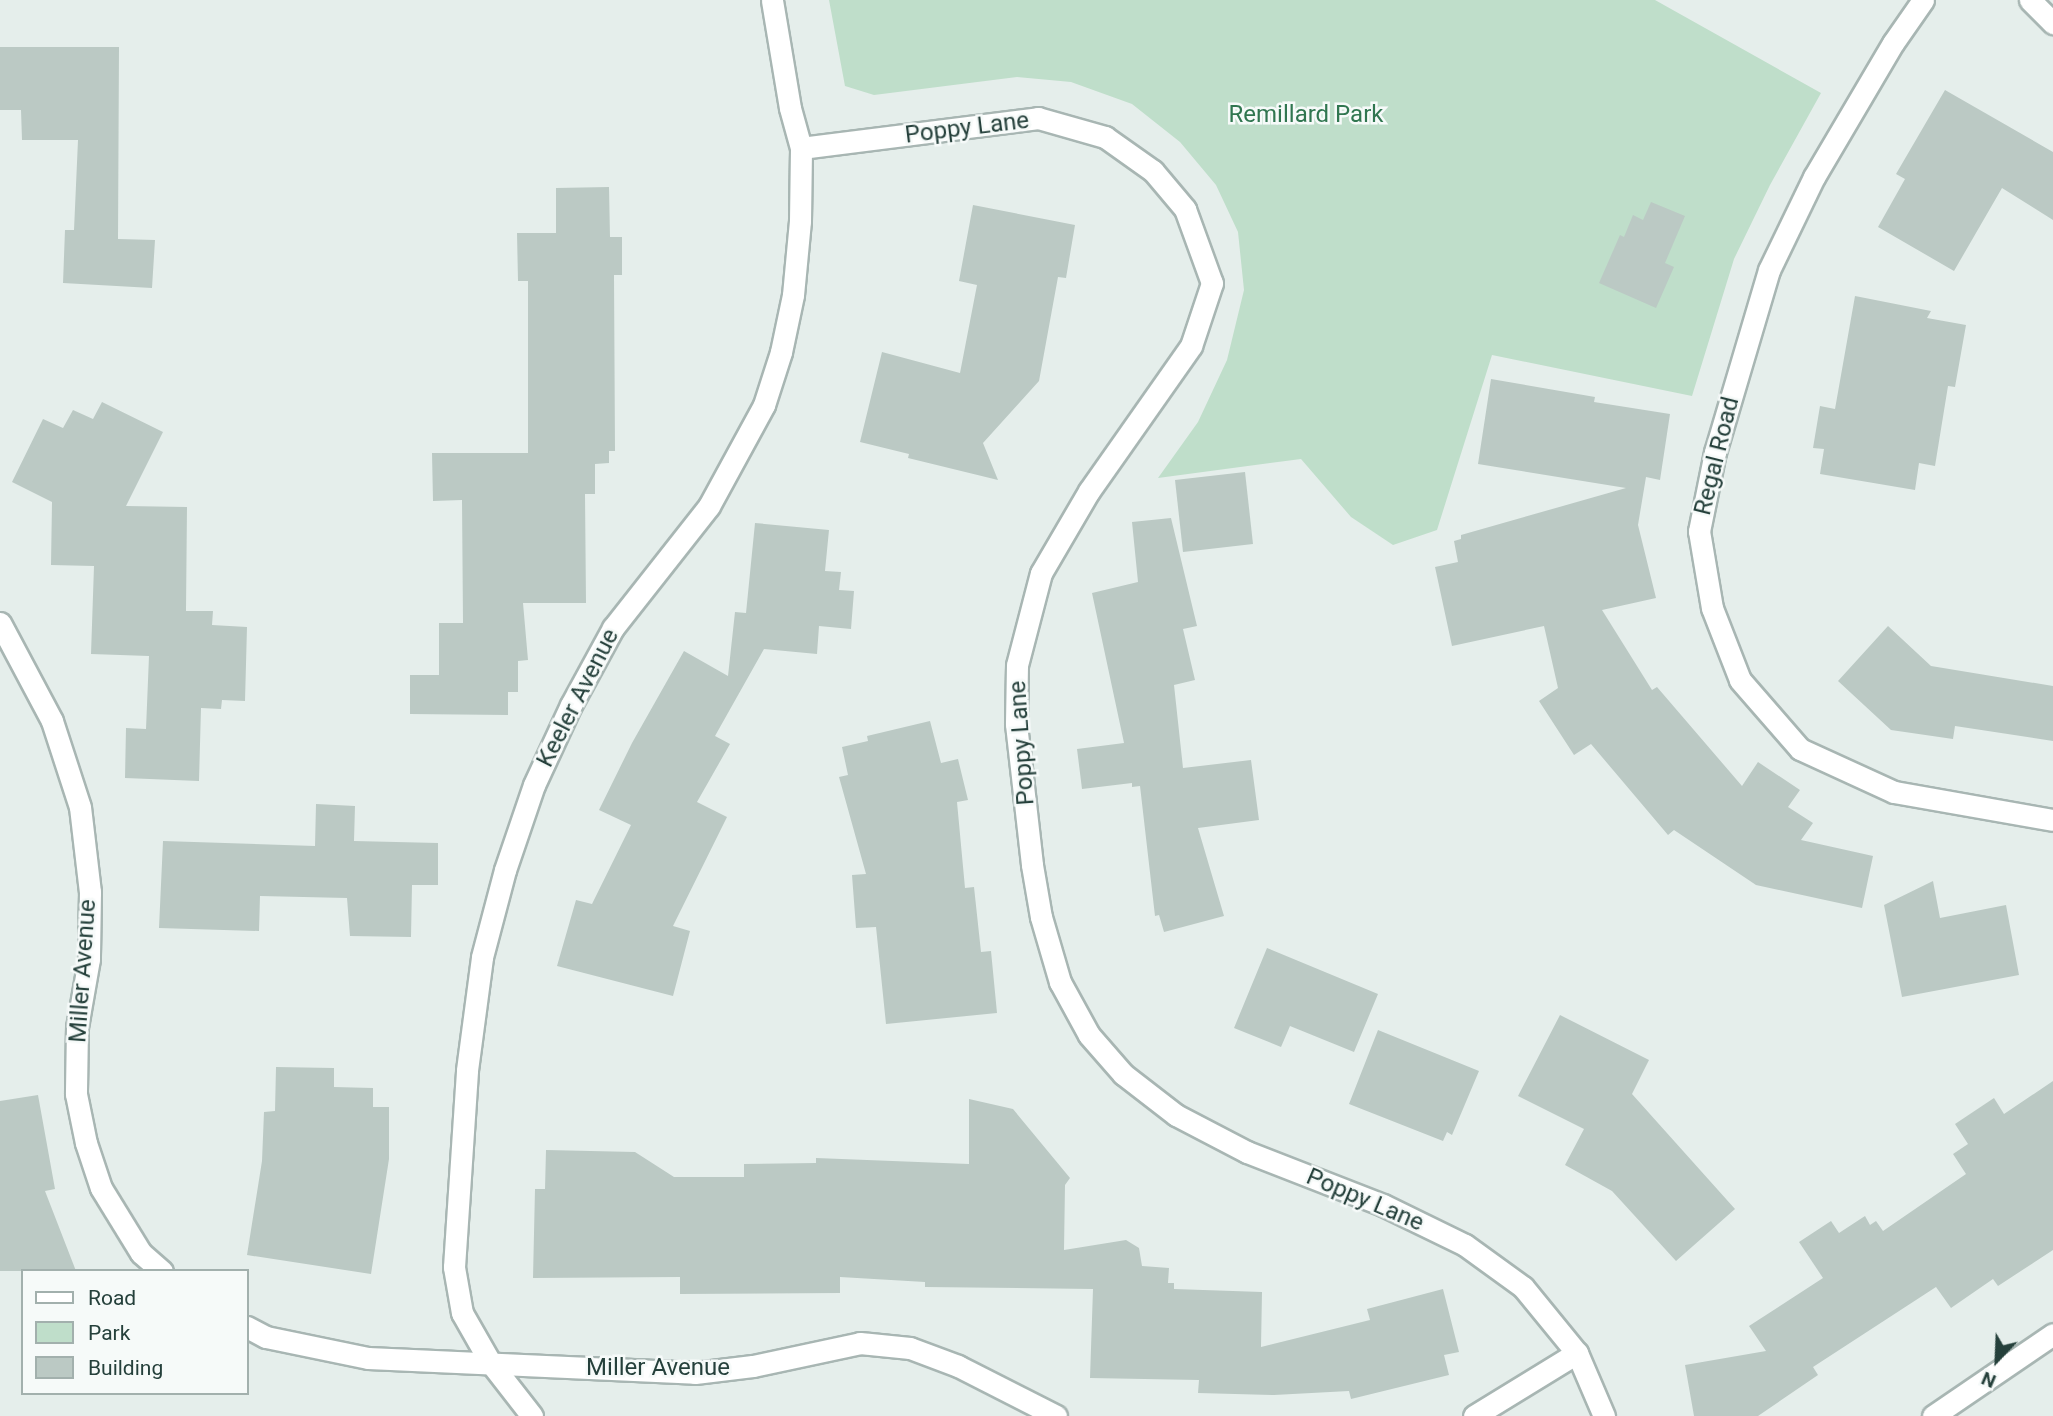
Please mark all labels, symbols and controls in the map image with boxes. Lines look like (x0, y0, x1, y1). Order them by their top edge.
park label: Remillard Park (1229, 101, 1383, 129)
street label: Poppy Lane (903, 106, 1031, 150)
street label: Regal Road (1688, 394, 1746, 518)
street label: Keeler Avenue (531, 624, 625, 772)
street label: Poppy Lane (1003, 680, 1041, 806)
street label: Miller Avenue (64, 898, 102, 1044)
street label: Poppy Lane (1302, 1162, 1428, 1238)
legend (21, 1269, 248, 1395)
text: Road (88, 1286, 136, 1310)
text: Park (88, 1321, 130, 1345)
north arrow (1962, 1325, 2032, 1395)
street label: Miller Avenue (586, 1354, 730, 1382)
text: Building (88, 1356, 163, 1380)
text: N (1978, 1367, 1999, 1393)

